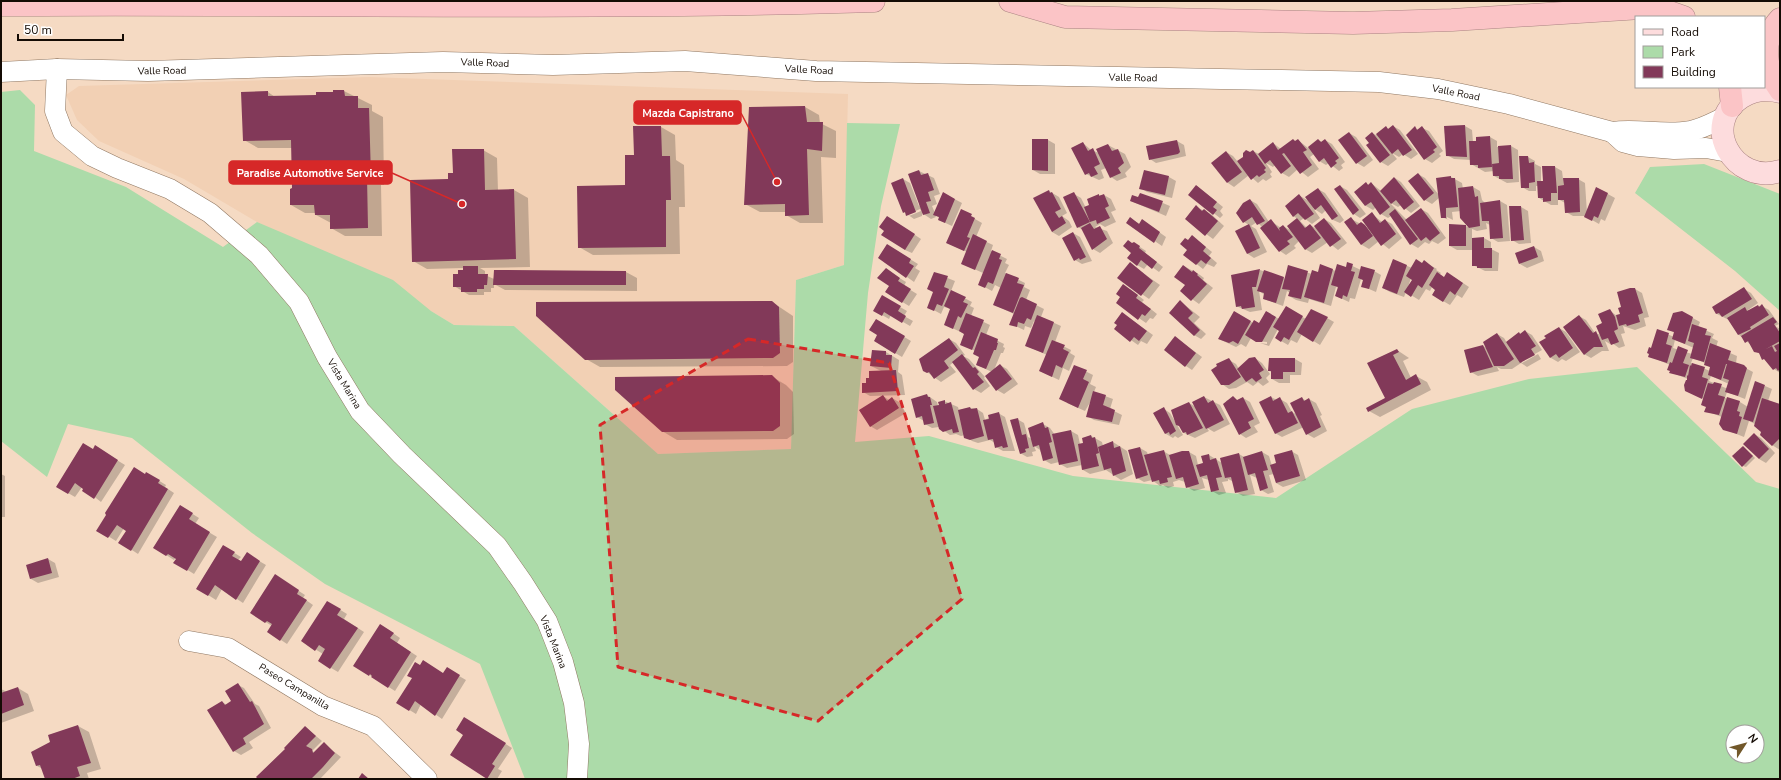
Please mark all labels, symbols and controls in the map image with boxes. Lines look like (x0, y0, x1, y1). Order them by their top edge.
scale bar (18, 16, 123, 42)
legend (1635, 16, 1765, 88)
text: 50 m (24, 22, 52, 38)
text: Road (1671, 24, 1699, 40)
text: Park (1671, 44, 1696, 60)
street label: Valle Road (459, 55, 510, 71)
street label: Valle Road (783, 62, 834, 78)
street label: Valle Road (137, 64, 187, 78)
text: Building (1671, 64, 1716, 80)
street label: Valle Road (1108, 71, 1158, 85)
street label: Valle Road (1430, 81, 1481, 105)
callout: Mazda Capistrano (634, 101, 741, 124)
text: Mazda Capistrano (642, 106, 734, 121)
callout: Paradise Automotive Service (229, 161, 392, 184)
text: Paradise Automotive Service (237, 166, 383, 181)
street label: Vista Marina (323, 356, 364, 412)
street label: Vista Marina (536, 612, 570, 671)
street label: Paseo Campanilla (256, 660, 332, 714)
north arrow (1725, 724, 1765, 764)
text: N (1744, 731, 1761, 746)

